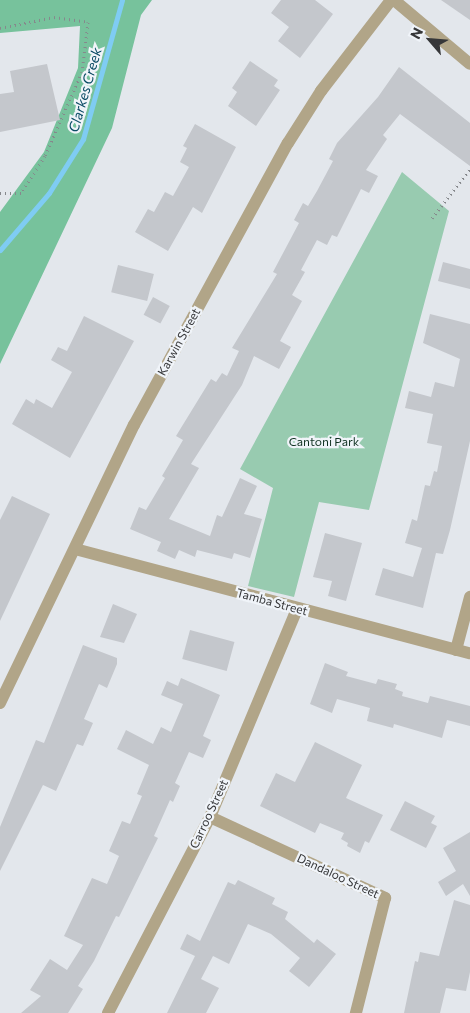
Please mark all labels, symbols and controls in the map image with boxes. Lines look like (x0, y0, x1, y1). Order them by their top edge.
north arrow (405, 15, 455, 65)
text: N (406, 24, 426, 41)
water label: Clarkes Creek (65, 46, 105, 134)
street label: Karwin Street (155, 306, 203, 378)
park label: Cantoni Park (289, 435, 359, 449)
street label: Tamba Street (235, 586, 309, 618)
street label: Carroo Street (187, 777, 231, 851)
street label: Dandaloo Street (295, 851, 381, 901)

